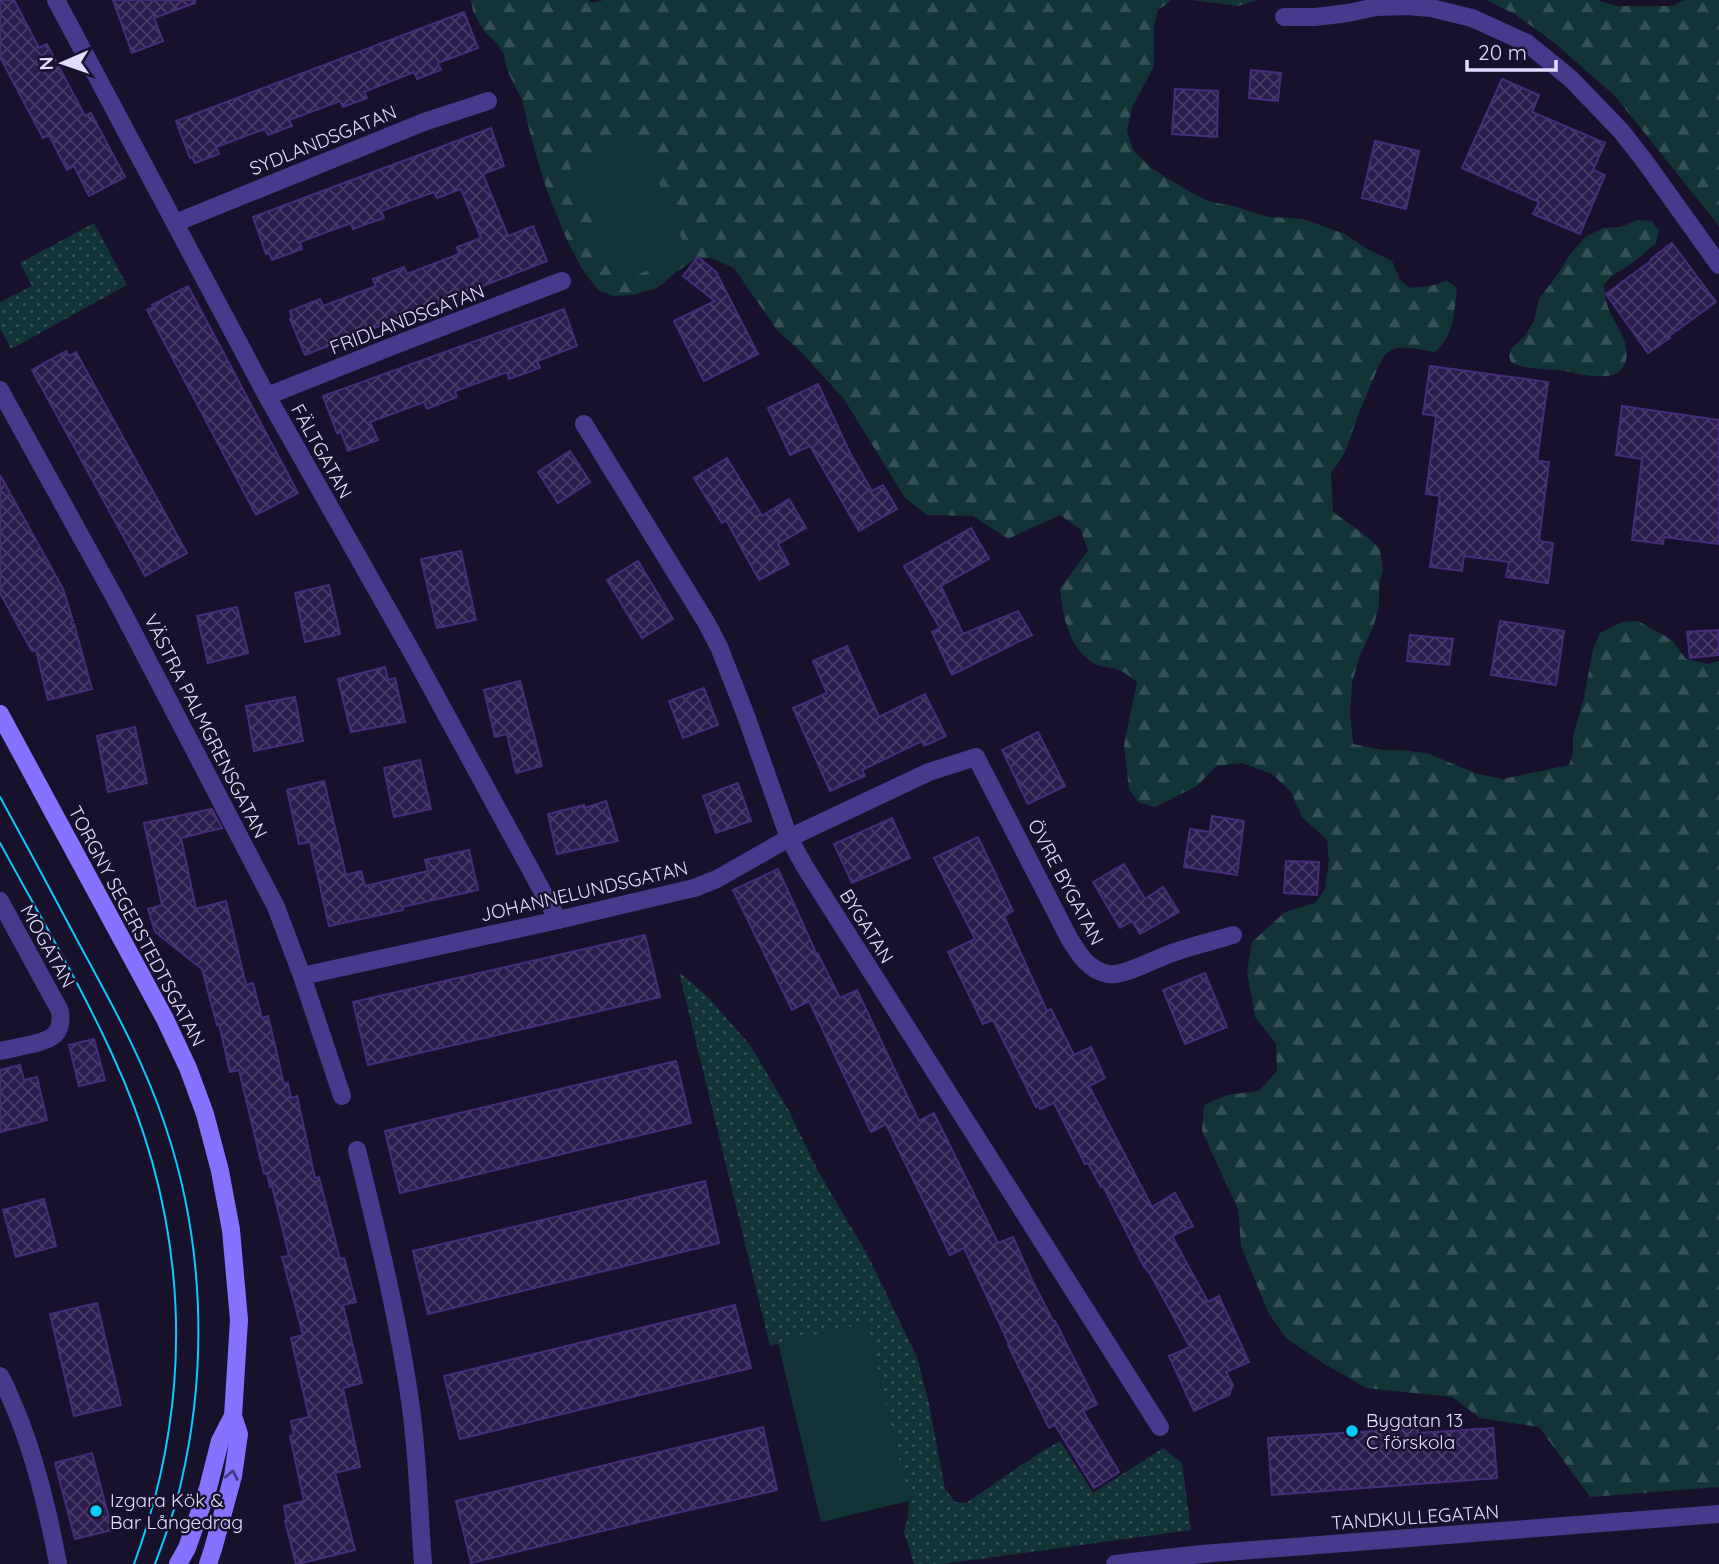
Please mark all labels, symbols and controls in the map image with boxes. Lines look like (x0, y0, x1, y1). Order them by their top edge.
north arrow (28, 28, 98, 98)
scale bar (1467, 28, 1556, 72)
text: 20 m (1478, 39, 1527, 65)
text: N (34, 56, 58, 71)
street label: SYDLANDSGATAN (246, 100, 400, 180)
street label: FRIDLANDSGATAN (326, 278, 488, 360)
street label: FÄLTGATAN (286, 400, 358, 502)
street label: VÄSTRA PALMGRENSGATAN (139, 610, 273, 842)
street label: TORGNY SEGERSTEDTSGATAN (63, 802, 211, 1050)
street label: ÖVRE BYGATAN (1023, 815, 1109, 949)
street label: JOHANNELUNDSGATAN (478, 855, 690, 927)
street label: BYGATAN (835, 884, 899, 968)
street label: MOGATAN (15, 900, 81, 992)
place label: Bygatan 13 C förskola (1366, 1408, 1463, 1454)
marker: Bygatan 13 C förskola (1344, 1423, 1360, 1439)
one-way arrow (224, 1469, 239, 1481)
place label: Izgara Kök & Bar Långedrag (110, 1488, 243, 1534)
street label: TANDKULLEGATAN (1330, 1499, 1500, 1535)
marker: Izgara Kök & Bar Långedrag (88, 1503, 104, 1519)

